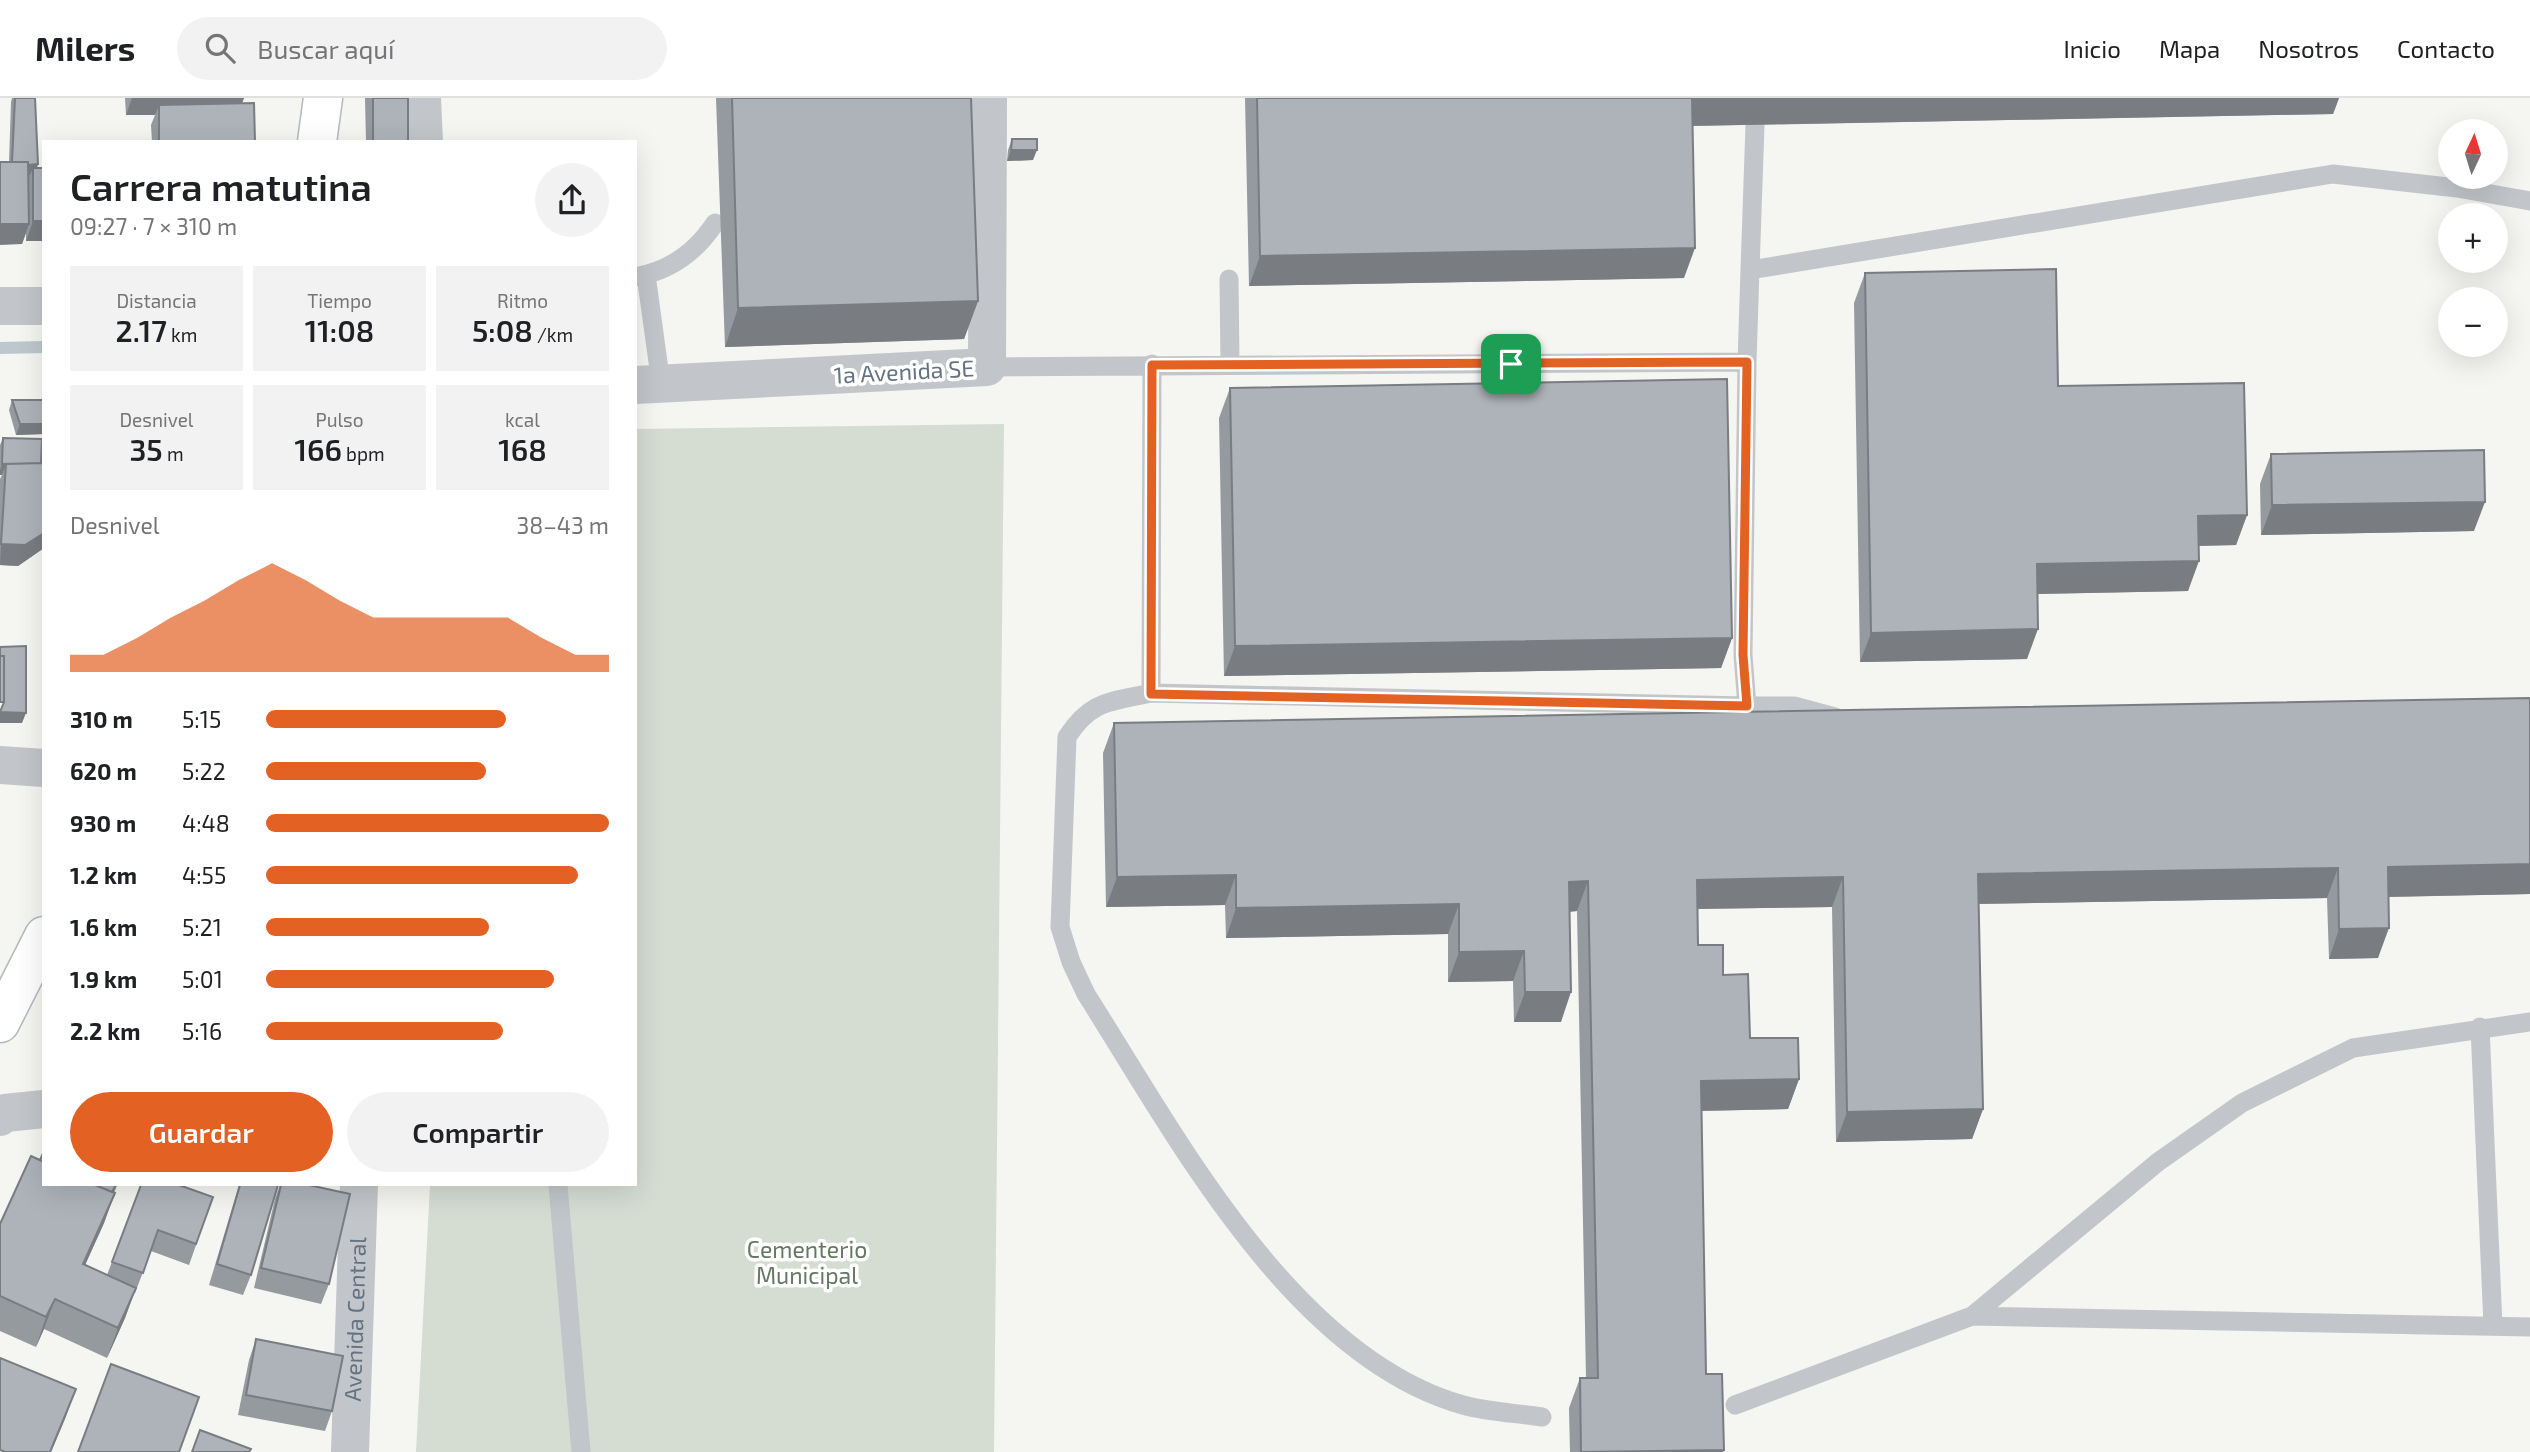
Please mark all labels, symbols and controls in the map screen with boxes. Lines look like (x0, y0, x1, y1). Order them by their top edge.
search box (177, 17, 667, 80)
text: Milers (35, 28, 135, 68)
icon: search (201, 29, 239, 67)
text: Buscar aquí (257, 33, 395, 64)
text: Inicio (2063, 34, 2121, 63)
text: Mapa (2159, 34, 2220, 63)
text: Nosotros (2258, 34, 2359, 63)
text: Contacto (2397, 34, 2495, 63)
north arrow (2438, 119, 2508, 189)
map controls (2438, 119, 2508, 357)
text: Carrera matutina (70, 163, 372, 209)
button: share (535, 163, 609, 237)
button: + (2438, 203, 2508, 273)
text: 09:27 · 7 × 310 m (70, 212, 237, 240)
button: − (2438, 287, 2508, 357)
text: Distancia (116, 289, 197, 312)
text: Tiempo (307, 289, 372, 312)
text: Ritmo (497, 289, 548, 312)
text: 2.17 (116, 312, 167, 348)
text: 11:08 (305, 312, 374, 348)
text: 5:08 (472, 312, 533, 348)
text: km (167, 323, 197, 346)
text: /km (533, 323, 573, 346)
pin (1481, 334, 1541, 394)
icon: arrive (1492, 345, 1530, 383)
street label: 1a Avenida SE (833, 353, 975, 389)
text: Desnivel (119, 408, 194, 431)
text: Pulso (315, 408, 364, 431)
text: kcal (505, 408, 540, 431)
text: 35 (129, 431, 163, 467)
text: 166 (294, 431, 342, 467)
text: 168 (498, 431, 547, 467)
text: m (163, 442, 184, 465)
text: bpm (342, 442, 385, 465)
text: Desnivel (70, 511, 160, 539)
text: 38–43 m (516, 511, 609, 539)
text: 310 m (70, 705, 133, 733)
text: 5:15 (182, 705, 221, 733)
text: 620 m (70, 757, 137, 785)
text: 5:22 (182, 757, 226, 785)
text: 930 m (70, 809, 136, 837)
text: 4:48 (182, 809, 230, 837)
text: 1.2 km (70, 861, 137, 889)
text: 4:55 (182, 861, 226, 889)
text: 1.6 km (70, 913, 137, 941)
text: 5:21 (182, 913, 222, 941)
text: 1.9 km (70, 965, 137, 993)
text: 5:01 (182, 965, 223, 993)
text: 2.2 km (70, 1017, 140, 1045)
text: 5:16 (182, 1017, 222, 1045)
button: Guardar (70, 1092, 333, 1172)
button: Compartir (347, 1092, 609, 1172)
park label: Cementerio Municipal (747, 1235, 867, 1289)
street label: Avenida Central (338, 1236, 371, 1402)

